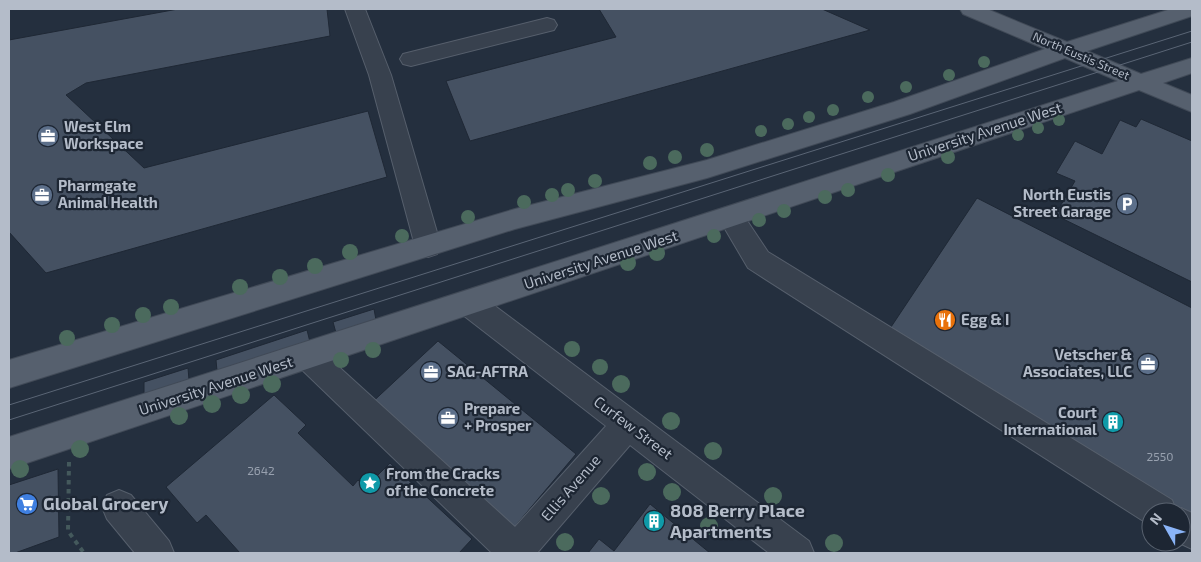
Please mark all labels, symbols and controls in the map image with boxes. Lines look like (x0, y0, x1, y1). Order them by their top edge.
street label: North Eustis Street (1031, 28, 1132, 82)
street label: University Avenue West (905, 98, 1064, 164)
place label: West Elm Workspace (64, 117, 144, 152)
office icon: West Elm Workspace (36, 124, 60, 148)
place label: Pharmgate Animal Health (58, 176, 158, 211)
office icon: Pharmgate Animal Health (30, 183, 54, 207)
place label: North Eustis Street Garage (1013, 185, 1111, 220)
parking icon: North Eustis Street Garage (1115, 192, 1139, 216)
street label: University Avenue West (521, 226, 680, 292)
restaurant icon: Egg & I (933, 308, 957, 332)
place label: Egg & I (961, 310, 1009, 328)
place label: Vetscher & Associates, LLC (1023, 345, 1133, 380)
street label: University Avenue West (136, 352, 295, 418)
office icon: Vetscher & Associates, LLC (1136, 352, 1160, 376)
office icon: SAG-AFTRA (419, 360, 443, 384)
place label: SAG-AFTRA (447, 362, 528, 380)
street label: Curfew Street (591, 392, 677, 463)
place label: Prepare + Prosper (464, 399, 532, 434)
place label: Court International (1003, 403, 1097, 438)
office icon: Prepare + Prosper (436, 406, 460, 430)
building icon: Court International (1101, 410, 1125, 434)
house number: 2550 (1147, 449, 1173, 463)
street label: Ellis Avenue (537, 451, 604, 524)
house number: 2642 (247, 463, 275, 477)
place label: From the Cracks of the Concrete (386, 464, 500, 499)
place icon: From the Cracks of the Concrete (358, 471, 382, 495)
supermarket icon: Global Grocery (15, 492, 39, 516)
place label: Global Grocery (43, 492, 169, 514)
place label: 808 Berry Place Apartments (670, 499, 805, 542)
north arrow (1141, 502, 1191, 552)
building icon: 808 Berry Place Apartments (642, 509, 666, 533)
text: N (1146, 509, 1165, 528)

